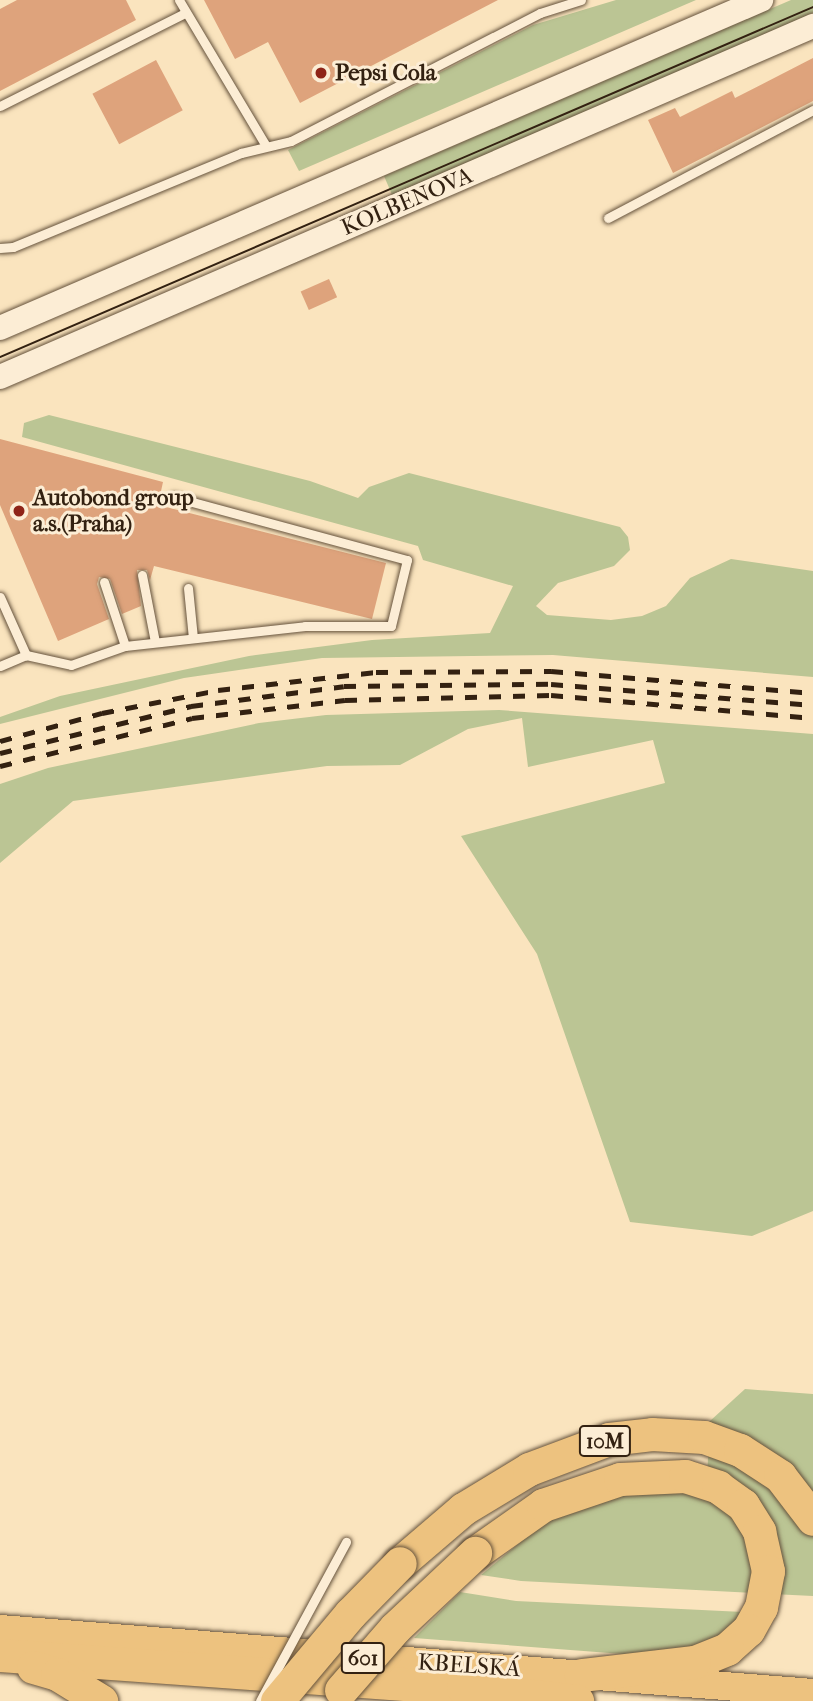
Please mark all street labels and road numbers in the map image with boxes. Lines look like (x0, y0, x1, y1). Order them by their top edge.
street label: KOLBENOVA (337, 162, 477, 242)
road number: 10M (579, 1424, 631, 1458)
road number: 601 (340, 1640, 386, 1676)
street label: KBELSKÁ (417, 1649, 521, 1683)

